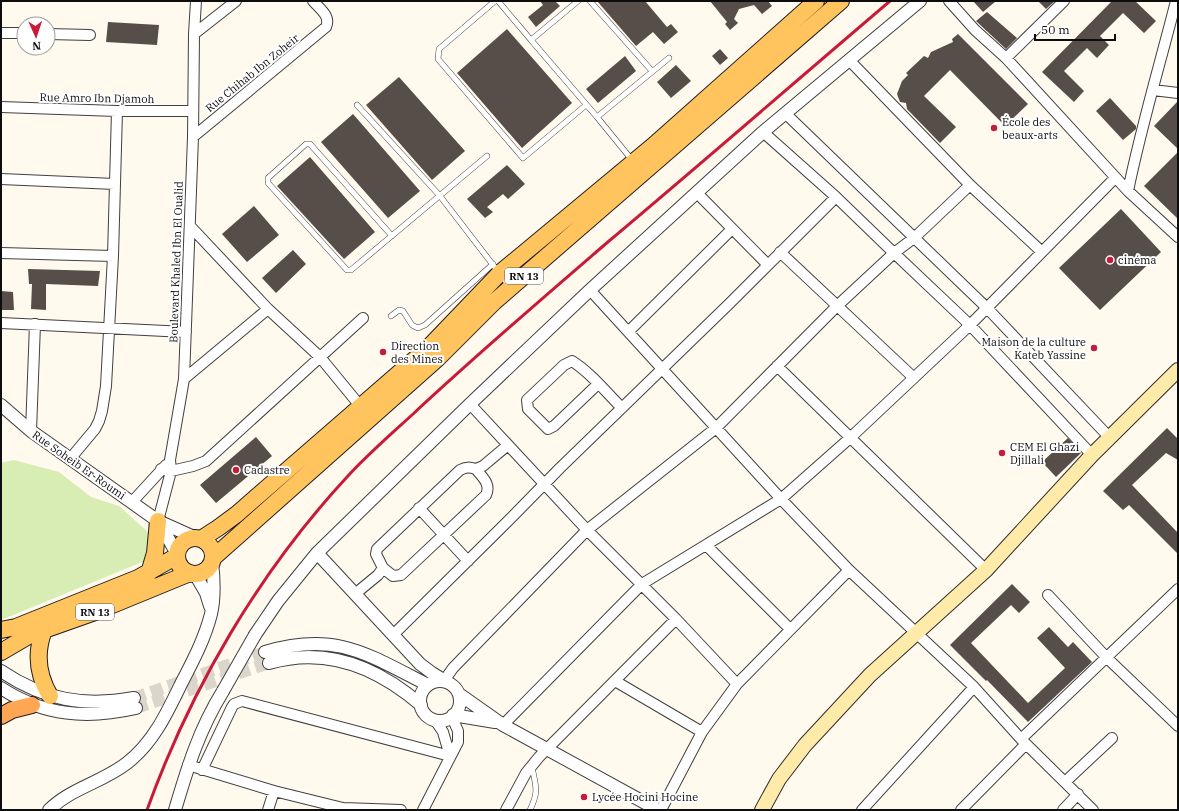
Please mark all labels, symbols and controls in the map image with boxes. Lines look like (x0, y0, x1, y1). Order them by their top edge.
north arrow (16, 16, 56, 56)
scale bar (1035, 16, 1115, 42)
text: 50 m (1041, 22, 1070, 37)
street label: Rue Chihab Ibn Zoheir (202, 31, 302, 115)
text: N (32, 39, 41, 53)
street label: Rue Amro Ibn Djamoh (39, 90, 155, 106)
place label: École des beaux-arts (1002, 115, 1058, 142)
marker: École des beaux-arts (989, 123, 999, 133)
street label: Boulevard Khaled Ibn El Oualid (166, 181, 186, 343)
place label: cinéma (1118, 253, 1157, 267)
marker: cinéma (1105, 255, 1115, 265)
road number: RN 13 (505, 268, 543, 284)
place label: Maison de la culture Kateb Yassine (982, 335, 1086, 362)
place label: Direction des Mines (391, 339, 443, 366)
marker: Maison de la culture Kateb Yassine (1089, 343, 1099, 353)
marker: Direction des Mines (378, 347, 388, 357)
street label: Rue Soheib Er-Roumi (30, 427, 129, 503)
place label: CEM El Ghazi Djillali (1010, 440, 1080, 467)
marker: CEM El Ghazi Djillali (997, 448, 1007, 458)
place label: Cadastre (244, 463, 290, 477)
marker: Cadastre (231, 465, 241, 475)
road number: RN 13 (76, 604, 114, 620)
place label: Lycée Hocini Hocine (592, 790, 698, 804)
marker: Lycée Hocini Hocine (579, 792, 589, 802)

